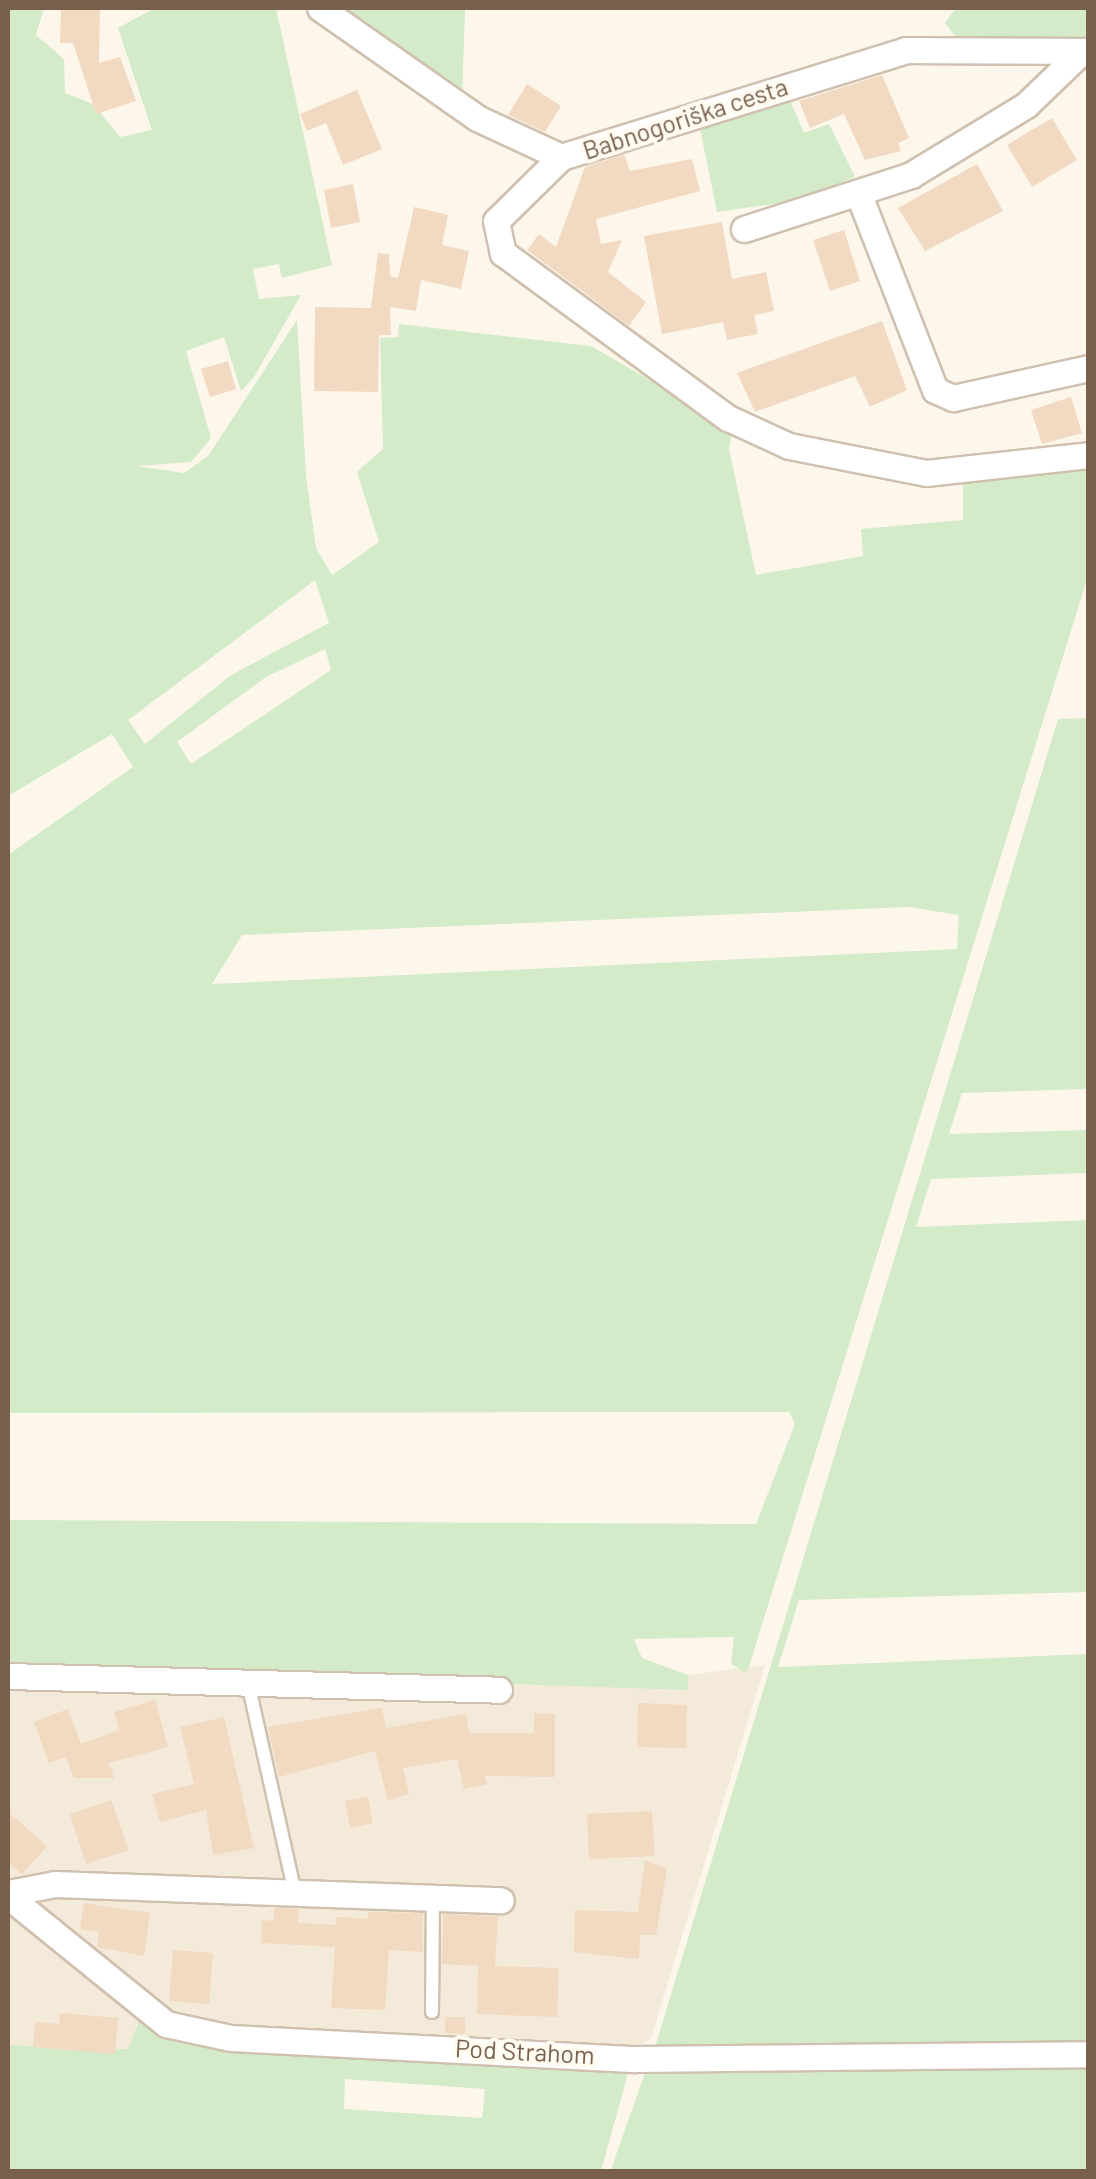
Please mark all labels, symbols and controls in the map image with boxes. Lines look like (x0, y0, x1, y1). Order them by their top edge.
street label: Babnogoriška cesta (579, 71, 791, 165)
street label: Pod Strahom (454, 2032, 596, 2070)

